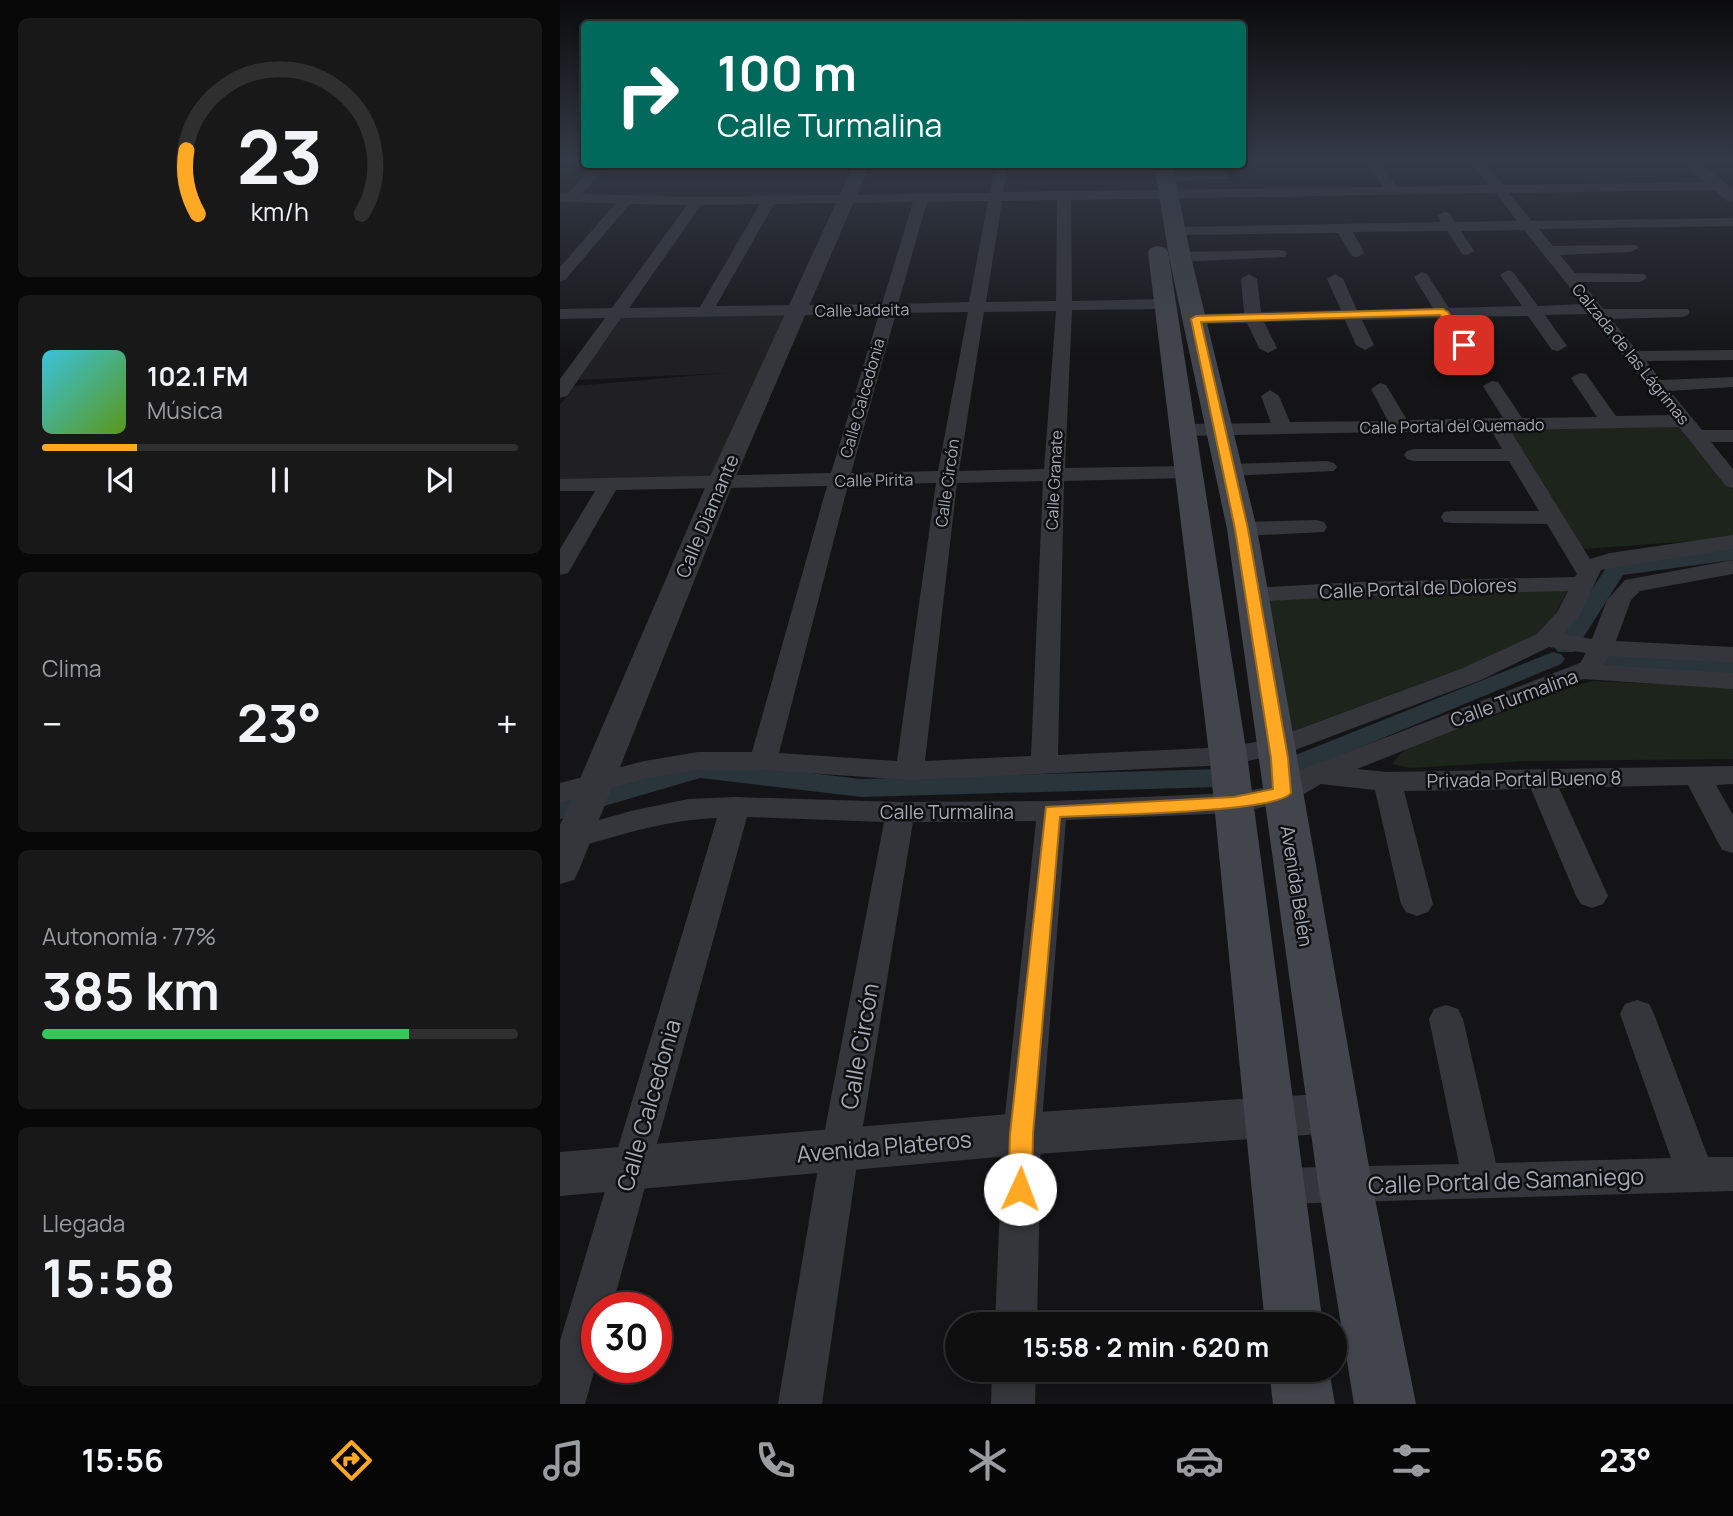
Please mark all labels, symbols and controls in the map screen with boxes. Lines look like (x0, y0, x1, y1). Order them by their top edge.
text: 100 m (717, 39, 857, 106)
icon: right (602, 49, 693, 140)
text: Calle Turmalina (717, 103, 942, 147)
text: 23 (237, 106, 323, 206)
text: km/h (251, 193, 309, 228)
street label: Calzada de las Lágrimas (1567, 279, 1695, 429)
street label: Calle Jadeita (815, 298, 909, 322)
pin (1434, 315, 1494, 375)
icon: arrive (1445, 326, 1483, 364)
street label: Calle Calcedonia (834, 336, 890, 460)
text: 102.1 FM (147, 358, 248, 394)
text: Música (147, 394, 223, 426)
street label: Calle Portal del Quemado (1359, 413, 1545, 439)
street label: Calle Granate (1040, 430, 1068, 530)
street label: Calle Circón (930, 438, 964, 528)
street label: Calle Diamante (669, 450, 745, 582)
icon: previous (102, 461, 140, 499)
icon: pause (261, 461, 299, 499)
icon: next (420, 461, 458, 499)
street label: Calle Pirita (835, 468, 913, 492)
street label: Calle Portal de Dolores (1319, 572, 1517, 604)
text: Clima (42, 652, 101, 684)
street label: Calle Turmalina (1447, 663, 1581, 733)
text: 23° (237, 687, 322, 758)
text: − (42, 697, 63, 749)
text: + (496, 697, 518, 749)
street label: Privada Portal Bueno 8 (1426, 764, 1622, 794)
street label: Calle Turmalina (880, 799, 1014, 825)
street label: Avenida Belén (1275, 824, 1319, 948)
text: Autonomía · 77% (42, 920, 216, 952)
text: 385 km (42, 955, 220, 1026)
street label: Calle Circón (832, 980, 886, 1112)
street label: Calle Calcedonia (608, 1015, 688, 1195)
street label: Avenida Plateros (795, 1122, 973, 1170)
position arrow (983, 1152, 1057, 1226)
street label: Calle Portal de Samaniego (1367, 1159, 1645, 1201)
text: Llegada (42, 1207, 125, 1239)
text: 15:58 (42, 1242, 175, 1313)
speed limit sign: 30 (581, 1292, 672, 1383)
text: 15:58 · 2 min · 620 m (1023, 1329, 1269, 1365)
icon: directions (327, 1436, 376, 1485)
icon: music (539, 1436, 588, 1485)
icon: phone (751, 1436, 800, 1485)
icon: climate (963, 1436, 1012, 1485)
icon: car (1175, 1436, 1224, 1485)
icon: filters (1387, 1436, 1436, 1485)
text: 15:56 (82, 1438, 164, 1482)
text: 23° (1599, 1438, 1651, 1482)

